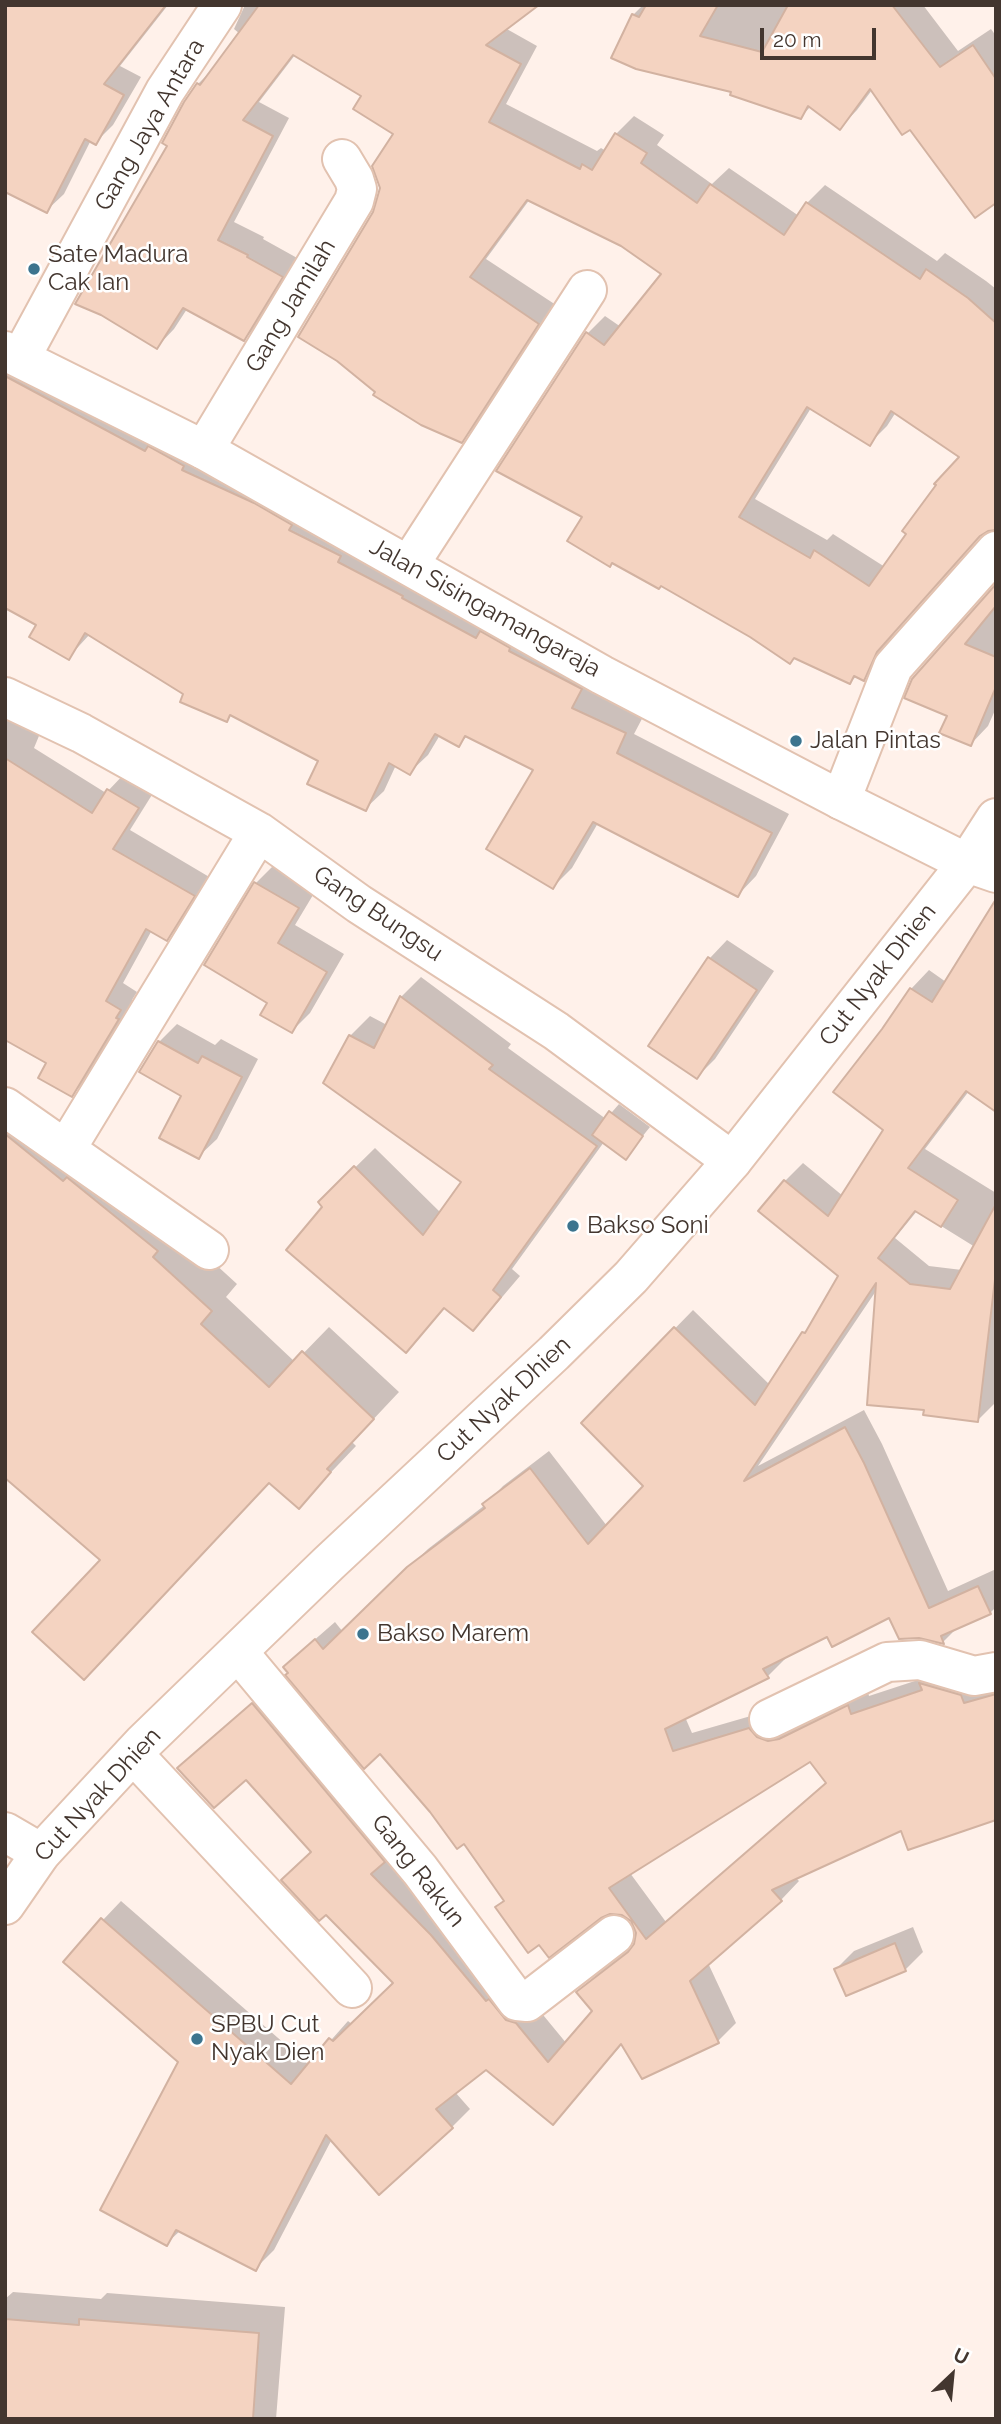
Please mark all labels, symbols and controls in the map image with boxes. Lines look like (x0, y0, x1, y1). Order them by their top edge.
scale bar (763, 14, 878, 58)
text: 20 m (773, 27, 821, 52)
street label: Gang Jaya Antara (89, 34, 211, 216)
street label: Gang Jamilah (240, 234, 342, 378)
place label: Sate Madura Cak Ian (48, 241, 188, 297)
marker: Sate Madura Cak Ian (26, 261, 42, 277)
street label: Jalan Sisingamangaraja (364, 532, 606, 684)
place label: Jalan Pintas (810, 727, 941, 755)
marker: Jalan Pintas (788, 733, 804, 749)
street label: Gang Bungsu (308, 860, 448, 968)
street label: Cut Nyak Dhien (814, 898, 942, 1052)
place label: Bakso Soni (587, 1212, 709, 1240)
marker: Bakso Soni (565, 1218, 581, 1234)
street label: Cut Nyak Dhien (431, 1331, 577, 1469)
place label: Bakso Marem (377, 1620, 529, 1648)
marker: Bakso Marem (355, 1626, 371, 1642)
street label: Cut Nyak Dhien (29, 1722, 167, 1868)
street label: Gang Rakun (365, 1809, 471, 1933)
place label: SPBU Cut Nyak Dien (211, 2011, 325, 2067)
marker: SPBU Cut Nyak Dien (189, 2031, 205, 2047)
north arrow (917, 2340, 987, 2410)
text: U (950, 2343, 972, 2369)

